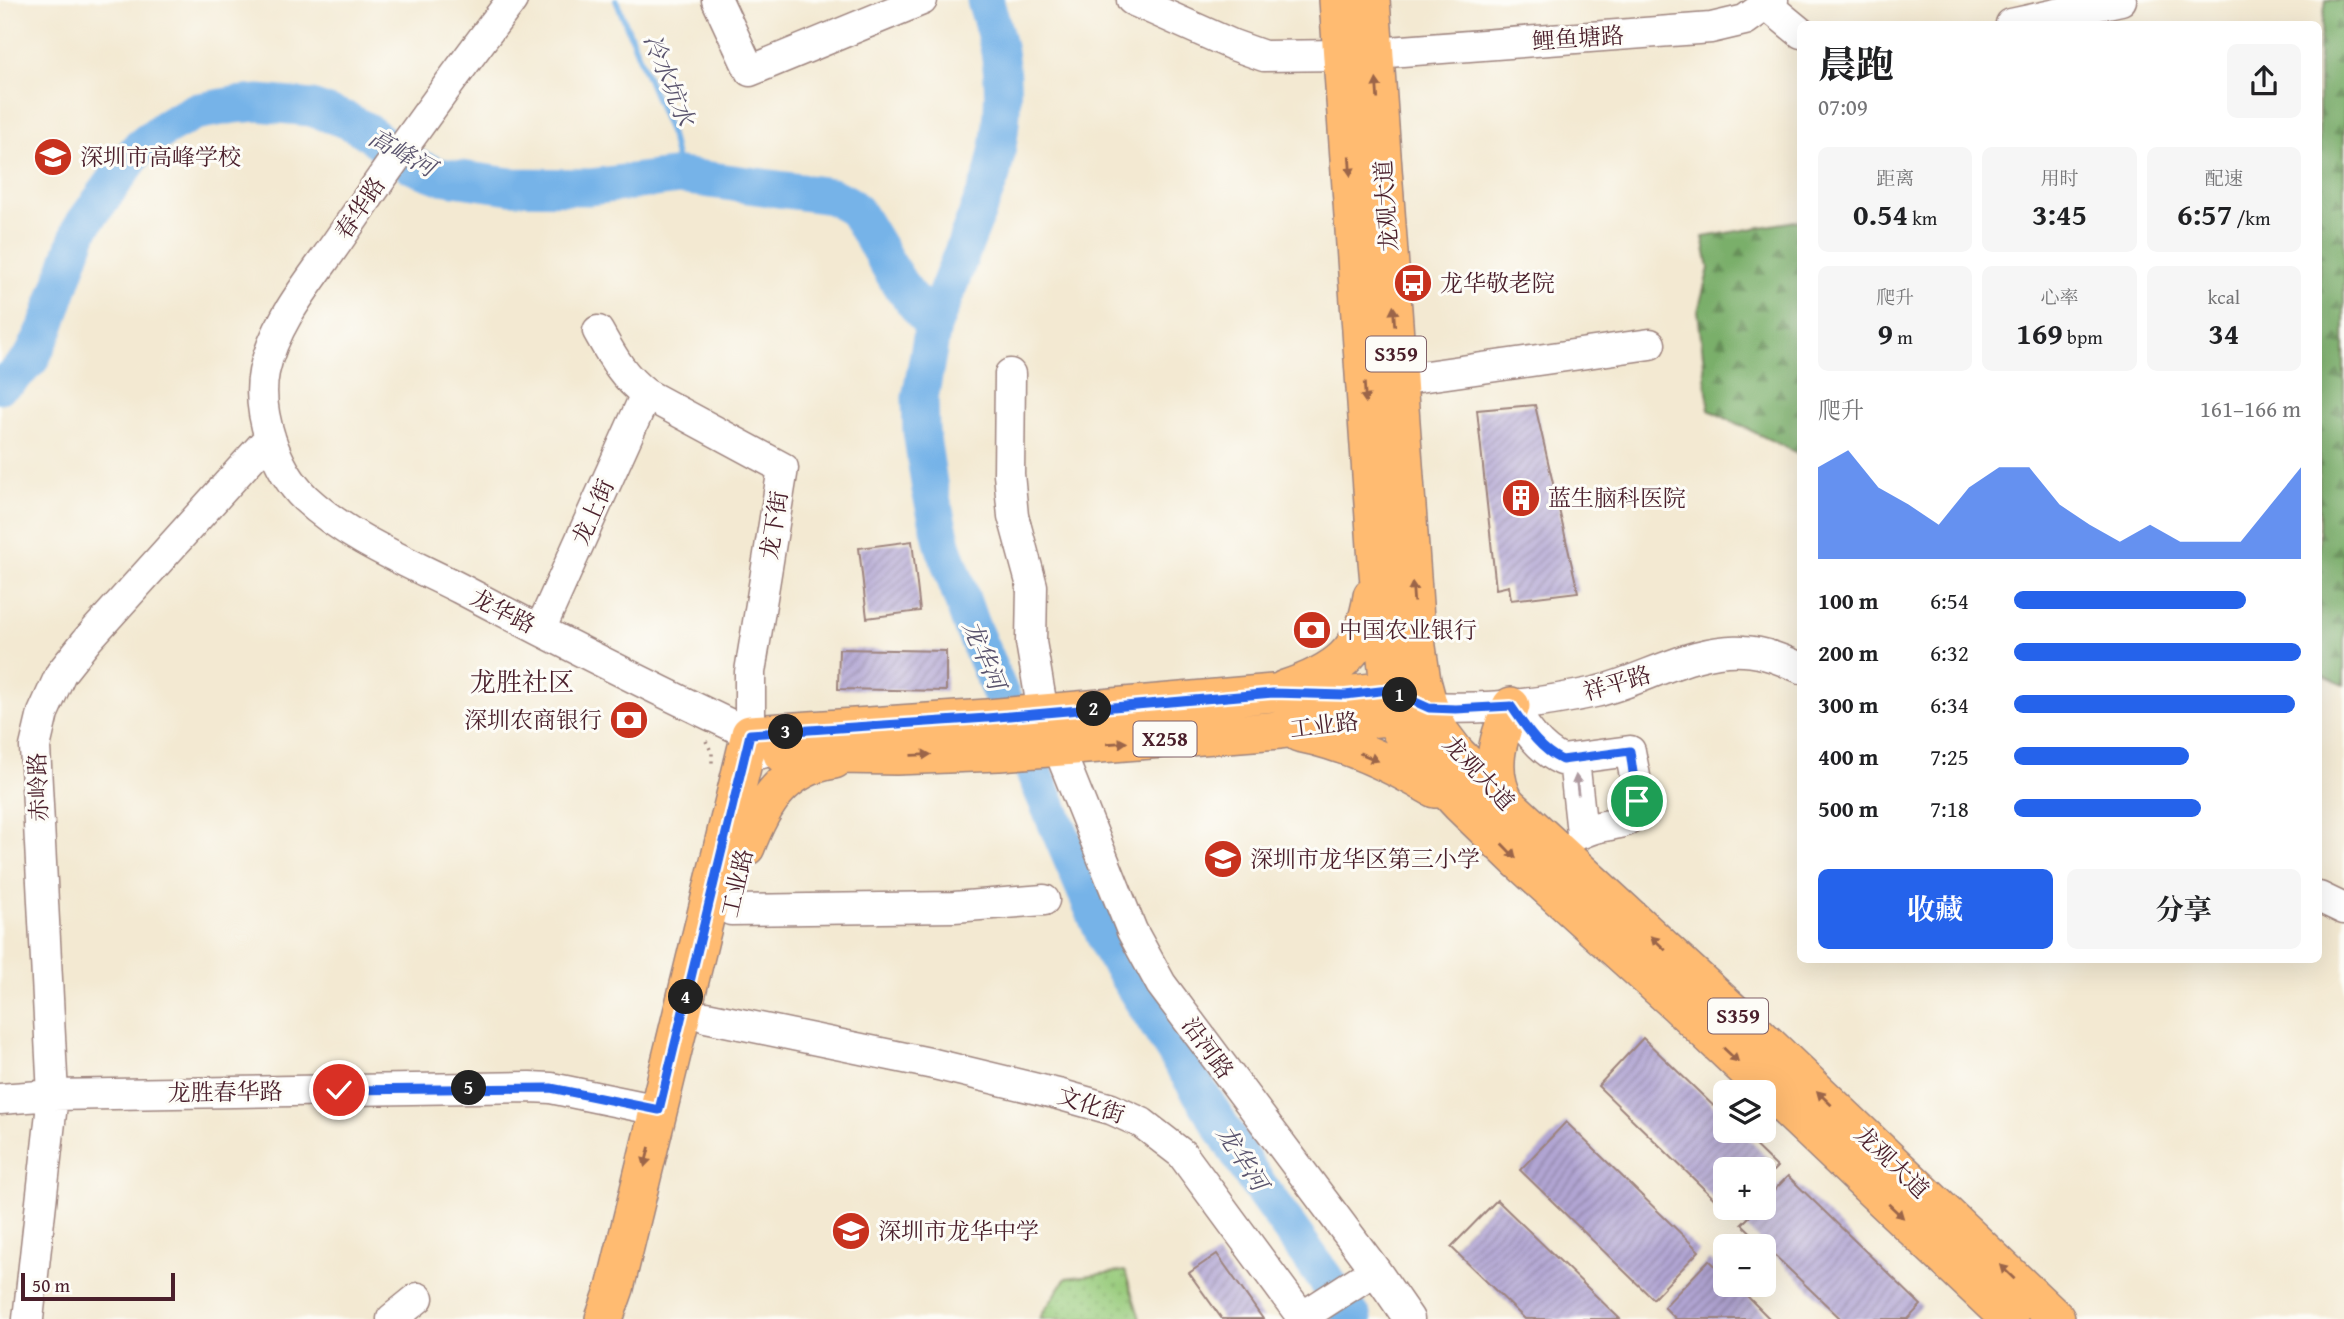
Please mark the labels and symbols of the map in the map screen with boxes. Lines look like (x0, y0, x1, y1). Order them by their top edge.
street label: 鲤鱼塘路 (1531, 18, 1625, 57)
water label: 冷水坑水 (635, 29, 704, 133)
one-way arrow (1372, 78, 1383, 100)
water label: 高峰河 (362, 120, 446, 187)
school or university icon: 深圳市高峰学校 (32, 136, 74, 178)
place label: 深圳市高峰学校 (80, 140, 241, 173)
one-way arrow (1345, 155, 1356, 177)
street label: 龙观大道 (1366, 159, 1405, 253)
street label: 春华路 (327, 170, 393, 246)
bus stop icon: 龙华敬老院 (1392, 262, 1434, 304)
place label: 龙华敬老院 (1440, 266, 1555, 299)
one-way arrow (1388, 304, 1399, 326)
road number: S359 (1366, 336, 1426, 372)
one-way arrow (1360, 382, 1371, 404)
street label: 龙上街 (563, 474, 622, 550)
building icon: 蓝生脑科医院 (1500, 477, 1542, 519)
place label: 蓝生脑科医院 (1548, 481, 1686, 514)
street label: 龙下街 (752, 488, 795, 562)
street label: 龙华路 (465, 580, 541, 641)
one-way arrow (1407, 580, 1418, 602)
bank icon: 中国农业银行 (1291, 609, 1333, 651)
place label: 中国农业银行 (1339, 613, 1477, 646)
water label: 龙华河 (954, 615, 1016, 698)
street label: 祥平路 (1579, 657, 1655, 708)
district label: 龙胜社区 (470, 662, 574, 701)
pin: 1 (1382, 678, 1418, 712)
pin: 2 (1076, 692, 1112, 726)
bank icon: 深圳农商银行 (608, 699, 650, 741)
place label: 深圳农商银行 (464, 703, 602, 736)
street label: 工业路 (1288, 704, 1360, 745)
pin: 3 (768, 714, 804, 750)
road number: X258 (1134, 722, 1196, 756)
street label: 龙观大道 (1436, 728, 1523, 818)
one-way arrow (1106, 737, 1128, 748)
one-way arrow (910, 750, 932, 761)
one-way arrow (1358, 751, 1379, 762)
street label: 赤岭路 (20, 752, 55, 822)
pin (1607, 771, 1667, 831)
one-way arrow (1571, 773, 1582, 795)
school or university icon: 深圳市龙华区第三小学 (1202, 838, 1244, 880)
place label: 深圳市龙华区第三小学 (1250, 842, 1480, 875)
one-way arrow (1501, 843, 1518, 860)
street label: 工业路 (713, 846, 760, 920)
one-way arrow (1649, 935, 1667, 951)
pin: 4 (668, 979, 704, 1014)
road number: S359 (1708, 998, 1768, 1034)
street label: 沿河路 (1175, 1010, 1242, 1085)
one-way arrow (1722, 1047, 1739, 1063)
pin (309, 1060, 369, 1120)
pin: 5 (452, 1070, 486, 1106)
street label: 龙胜春华路 (167, 1074, 283, 1109)
street label: 文化街 (1053, 1078, 1129, 1131)
one-way arrow (1816, 1090, 1833, 1107)
water label: 龙华河 (1208, 1118, 1279, 1201)
street label: 龙观大道 (1848, 1118, 1937, 1205)
one-way arrow (641, 1146, 652, 1168)
one-way arrow (1887, 1203, 1904, 1219)
school or university icon: 深圳市龙华中学 (830, 1210, 872, 1252)
place label: 深圳市龙华中学 (878, 1214, 1039, 1247)
one-way arrow (1999, 1264, 2016, 1280)
scale bar (21, 1270, 175, 1302)

